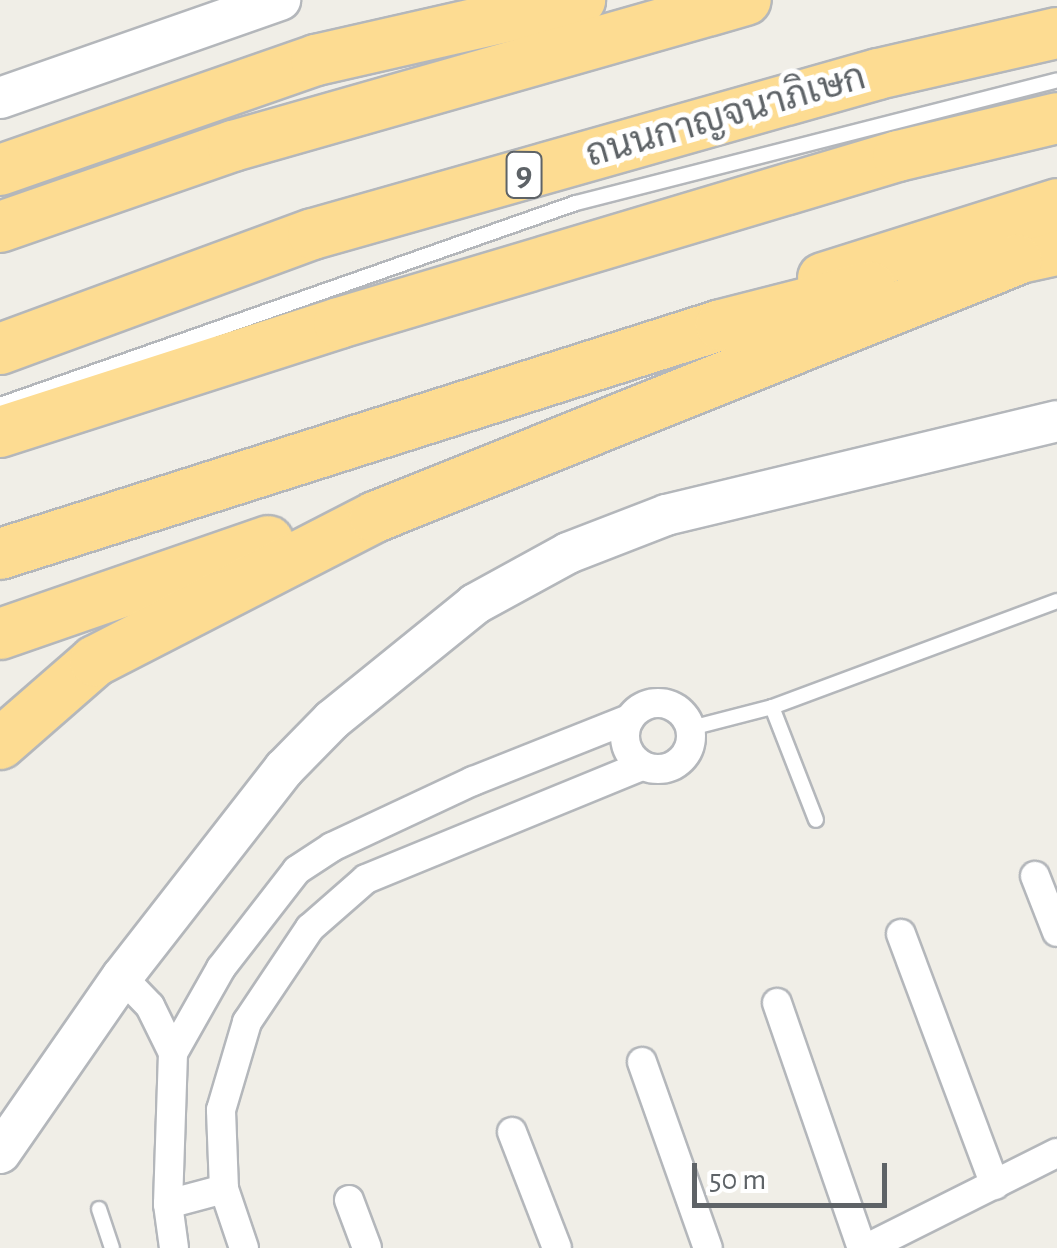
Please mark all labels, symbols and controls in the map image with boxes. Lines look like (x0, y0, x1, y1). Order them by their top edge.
street label: ถนนกาญจนาภิเษก (581, 55, 871, 179)
road number: 9 (504, 145, 544, 205)
scale bar (697, 1143, 892, 1205)
text: 50 m (709, 1165, 766, 1195)

